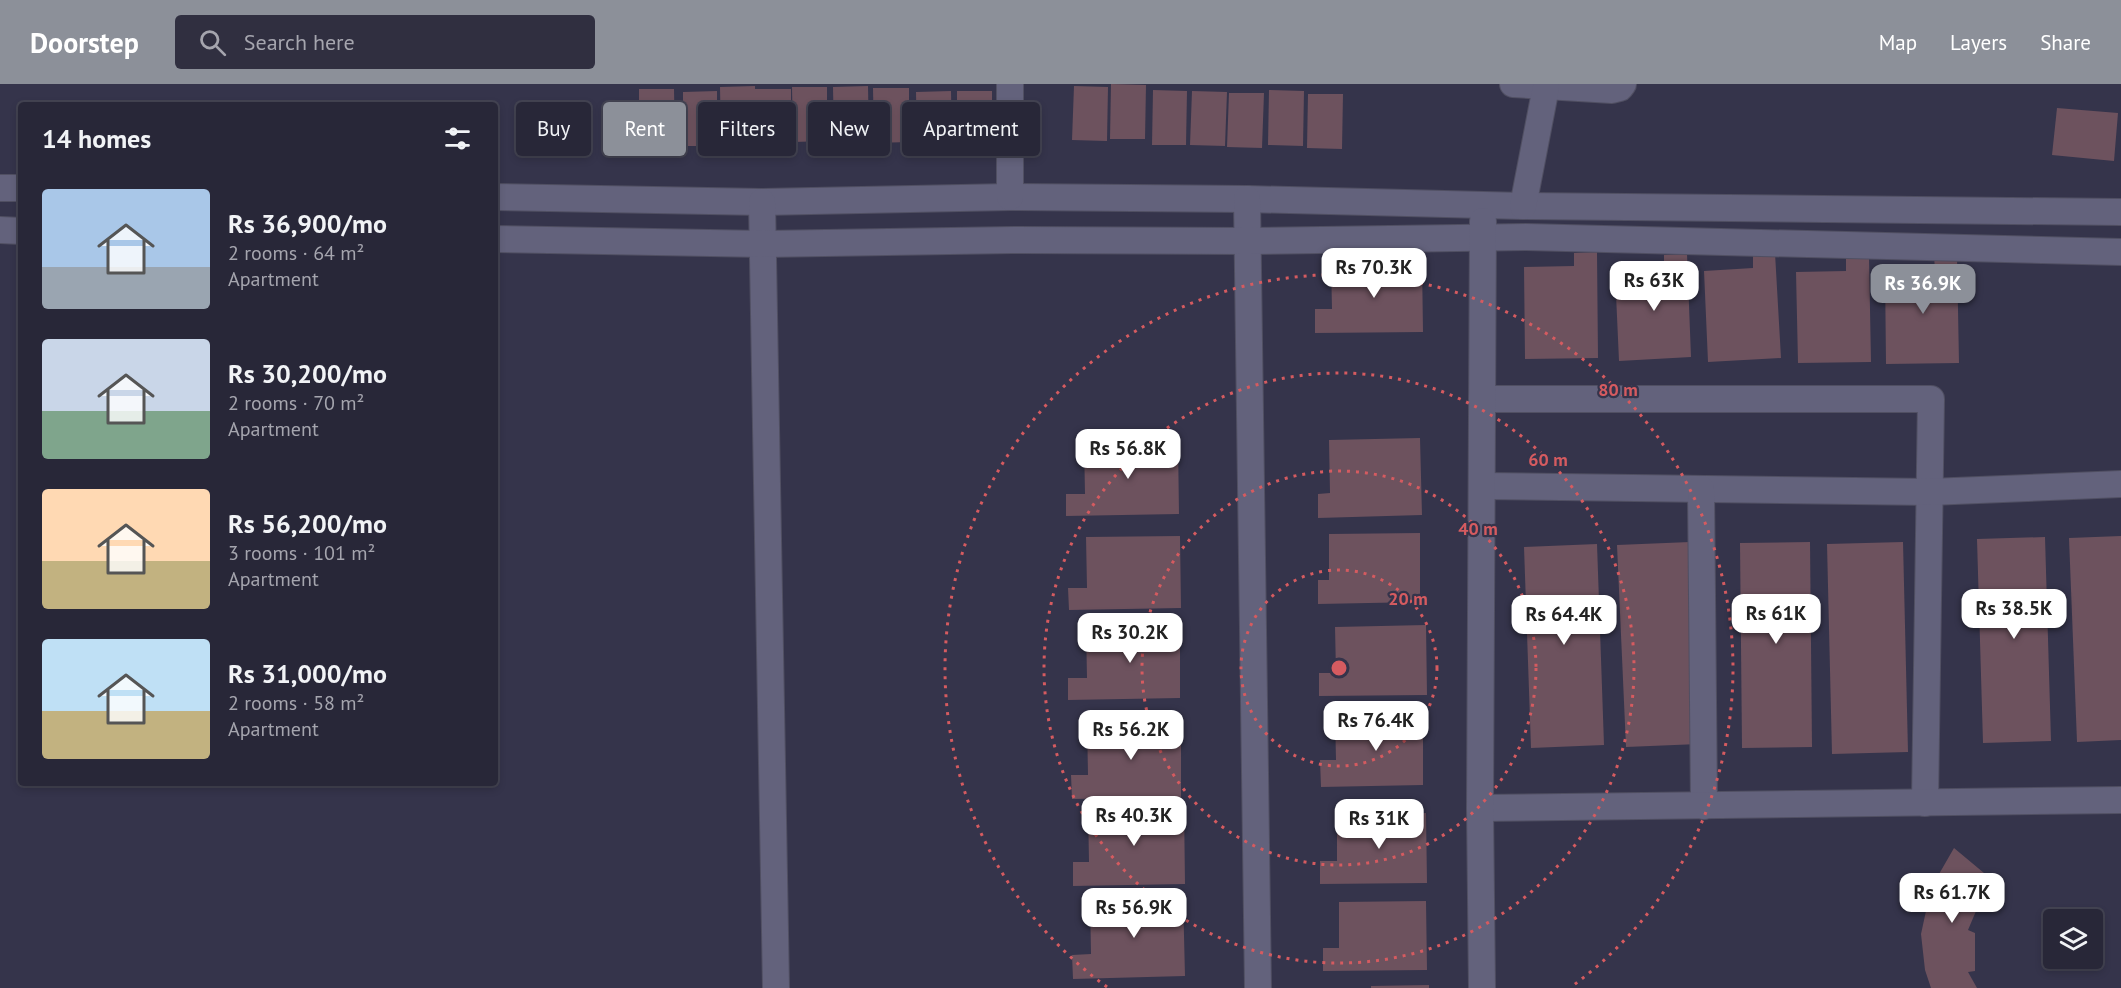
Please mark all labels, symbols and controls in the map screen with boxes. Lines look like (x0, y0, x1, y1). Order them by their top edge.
search box (175, 15, 595, 69)
text: Doorstep (30, 24, 139, 61)
icon: search (196, 26, 229, 59)
text: Search here (244, 28, 355, 56)
text: Map (1879, 29, 1917, 56)
text: Layers (1950, 29, 2007, 56)
text: Share (2040, 29, 2091, 56)
chip: Buy (516, 102, 591, 156)
chip: Rent (603, 102, 686, 156)
chip: Filters (698, 102, 796, 156)
chip: New (808, 102, 890, 156)
chip: Apartment (902, 102, 1040, 156)
text: 14 homes (42, 122, 151, 155)
icon: filters (441, 122, 474, 155)
text: Rs 36,900/mo (228, 207, 387, 240)
icon: home (90, 213, 162, 285)
text: 2 rooms · 64 m² (228, 240, 364, 266)
pin: Rs 70.3K (1312, 248, 1436, 299)
text: Rs 70.3K (1336, 254, 1412, 280)
pin: Rs 63K (1605, 261, 1703, 312)
pin: Rs 36.9K (1861, 264, 1985, 315)
text: Apartment (228, 266, 319, 292)
text: Rs 63K (1624, 267, 1684, 293)
text: Rs 36.9K (1885, 270, 1961, 296)
text: Rs 30,200/mo (228, 357, 387, 390)
icon: home (90, 363, 162, 435)
text: 80 m (1598, 378, 1638, 401)
text: 2 rooms · 70 m² (228, 390, 364, 416)
text: Apartment (228, 416, 319, 442)
pin: Rs 56.8K (1066, 429, 1190, 480)
text: Rs 56.8K (1090, 435, 1166, 461)
text: 60 m (1528, 448, 1568, 471)
text: Rs 56,200/mo (228, 507, 387, 540)
icon: home (90, 513, 162, 585)
text: 40 m (1458, 517, 1498, 540)
text: 3 rooms · 101 m² (228, 540, 375, 566)
text: Apartment (228, 566, 319, 592)
text: 20 m (1388, 587, 1428, 610)
pin: Rs 38.5K (1952, 589, 2076, 640)
pin: Rs 61K (1727, 594, 1825, 645)
pin: Rs 64.4K (1502, 595, 1626, 646)
text: Rs 38.5K (1976, 595, 2052, 621)
text: Rs 61K (1746, 600, 1806, 626)
text: Rs 64.4K (1526, 601, 1602, 627)
pin: Rs 30.2K (1068, 613, 1192, 664)
text: Rs 30.2K (1092, 619, 1168, 645)
text: Rs 31,000/mo (228, 657, 387, 690)
centre of rings (1329, 658, 1349, 678)
icon: home (90, 663, 162, 735)
text: 2 rooms · 58 m² (228, 690, 364, 716)
pin: Rs 76.4K (1314, 701, 1438, 752)
text: Rs 76.4K (1338, 707, 1414, 733)
pin: Rs 56.2K (1069, 710, 1193, 761)
text: Apartment (228, 716, 319, 742)
text: Rs 56.2K (1093, 716, 1169, 742)
pin: Rs 40.3K (1072, 796, 1196, 847)
pin: Rs 31K (1330, 799, 1428, 850)
text: Rs 40.3K (1096, 802, 1172, 828)
text: Rs 31K (1349, 805, 1409, 831)
pin: Rs 61.7K (1890, 873, 2014, 924)
text: Rs 61.7K (1914, 879, 1990, 905)
pin: Rs 56.9K (1072, 888, 1196, 939)
text: Rs 56.9K (1096, 894, 1172, 920)
map controls (2043, 909, 2103, 969)
button: layers (2043, 909, 2103, 969)

